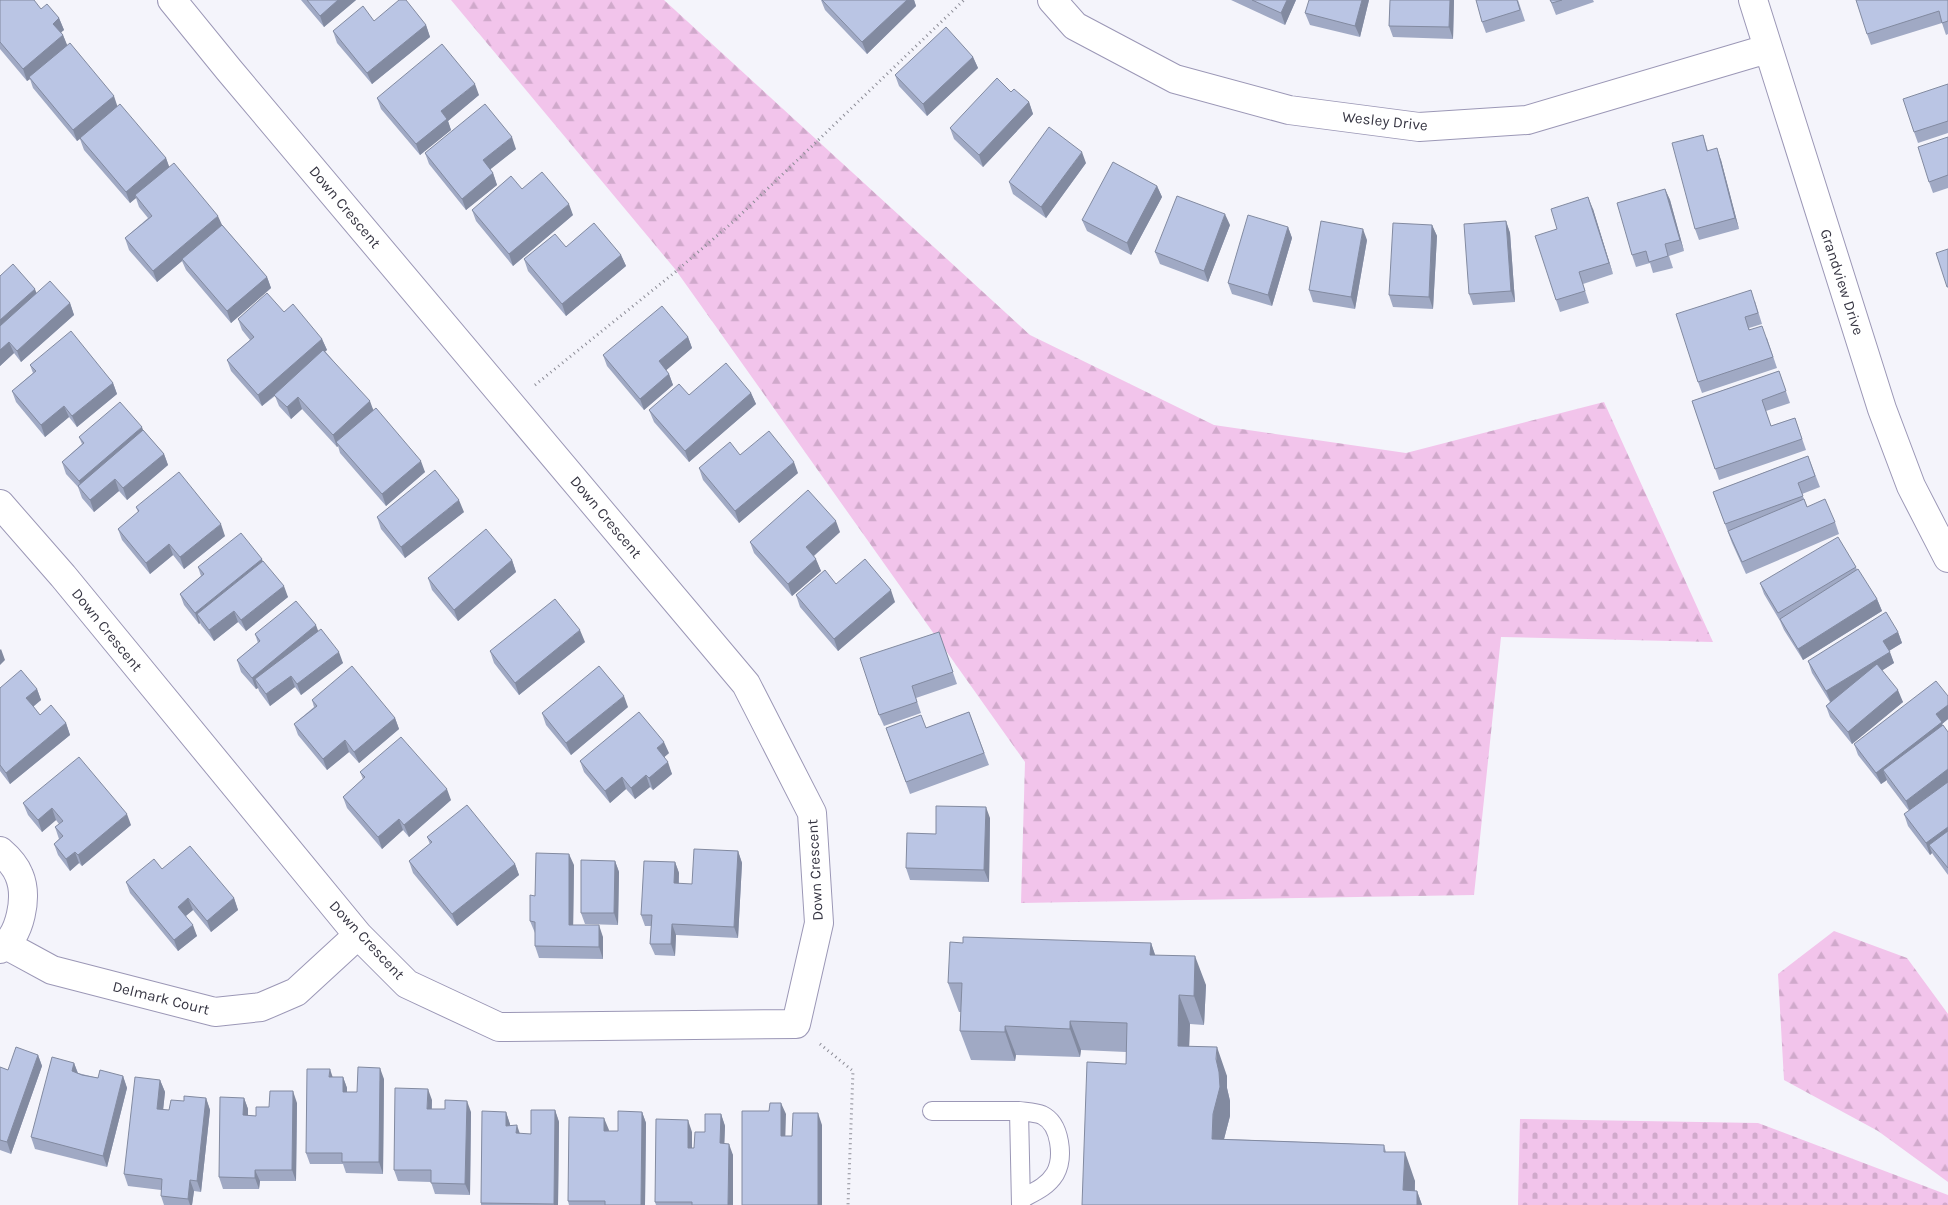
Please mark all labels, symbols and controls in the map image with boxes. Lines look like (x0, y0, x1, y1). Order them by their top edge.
street label: Wesley Drive (1341, 108, 1429, 134)
street label: Down Crescent (305, 162, 385, 252)
street label: Grandview Drive (1816, 227, 1868, 337)
street label: Down Crescent (566, 472, 646, 562)
street label: Down Crescent (68, 585, 146, 676)
street label: Down Crescent (803, 818, 827, 921)
street label: Down Crescent (326, 897, 409, 984)
street label: Delmark Court (111, 977, 212, 1019)

